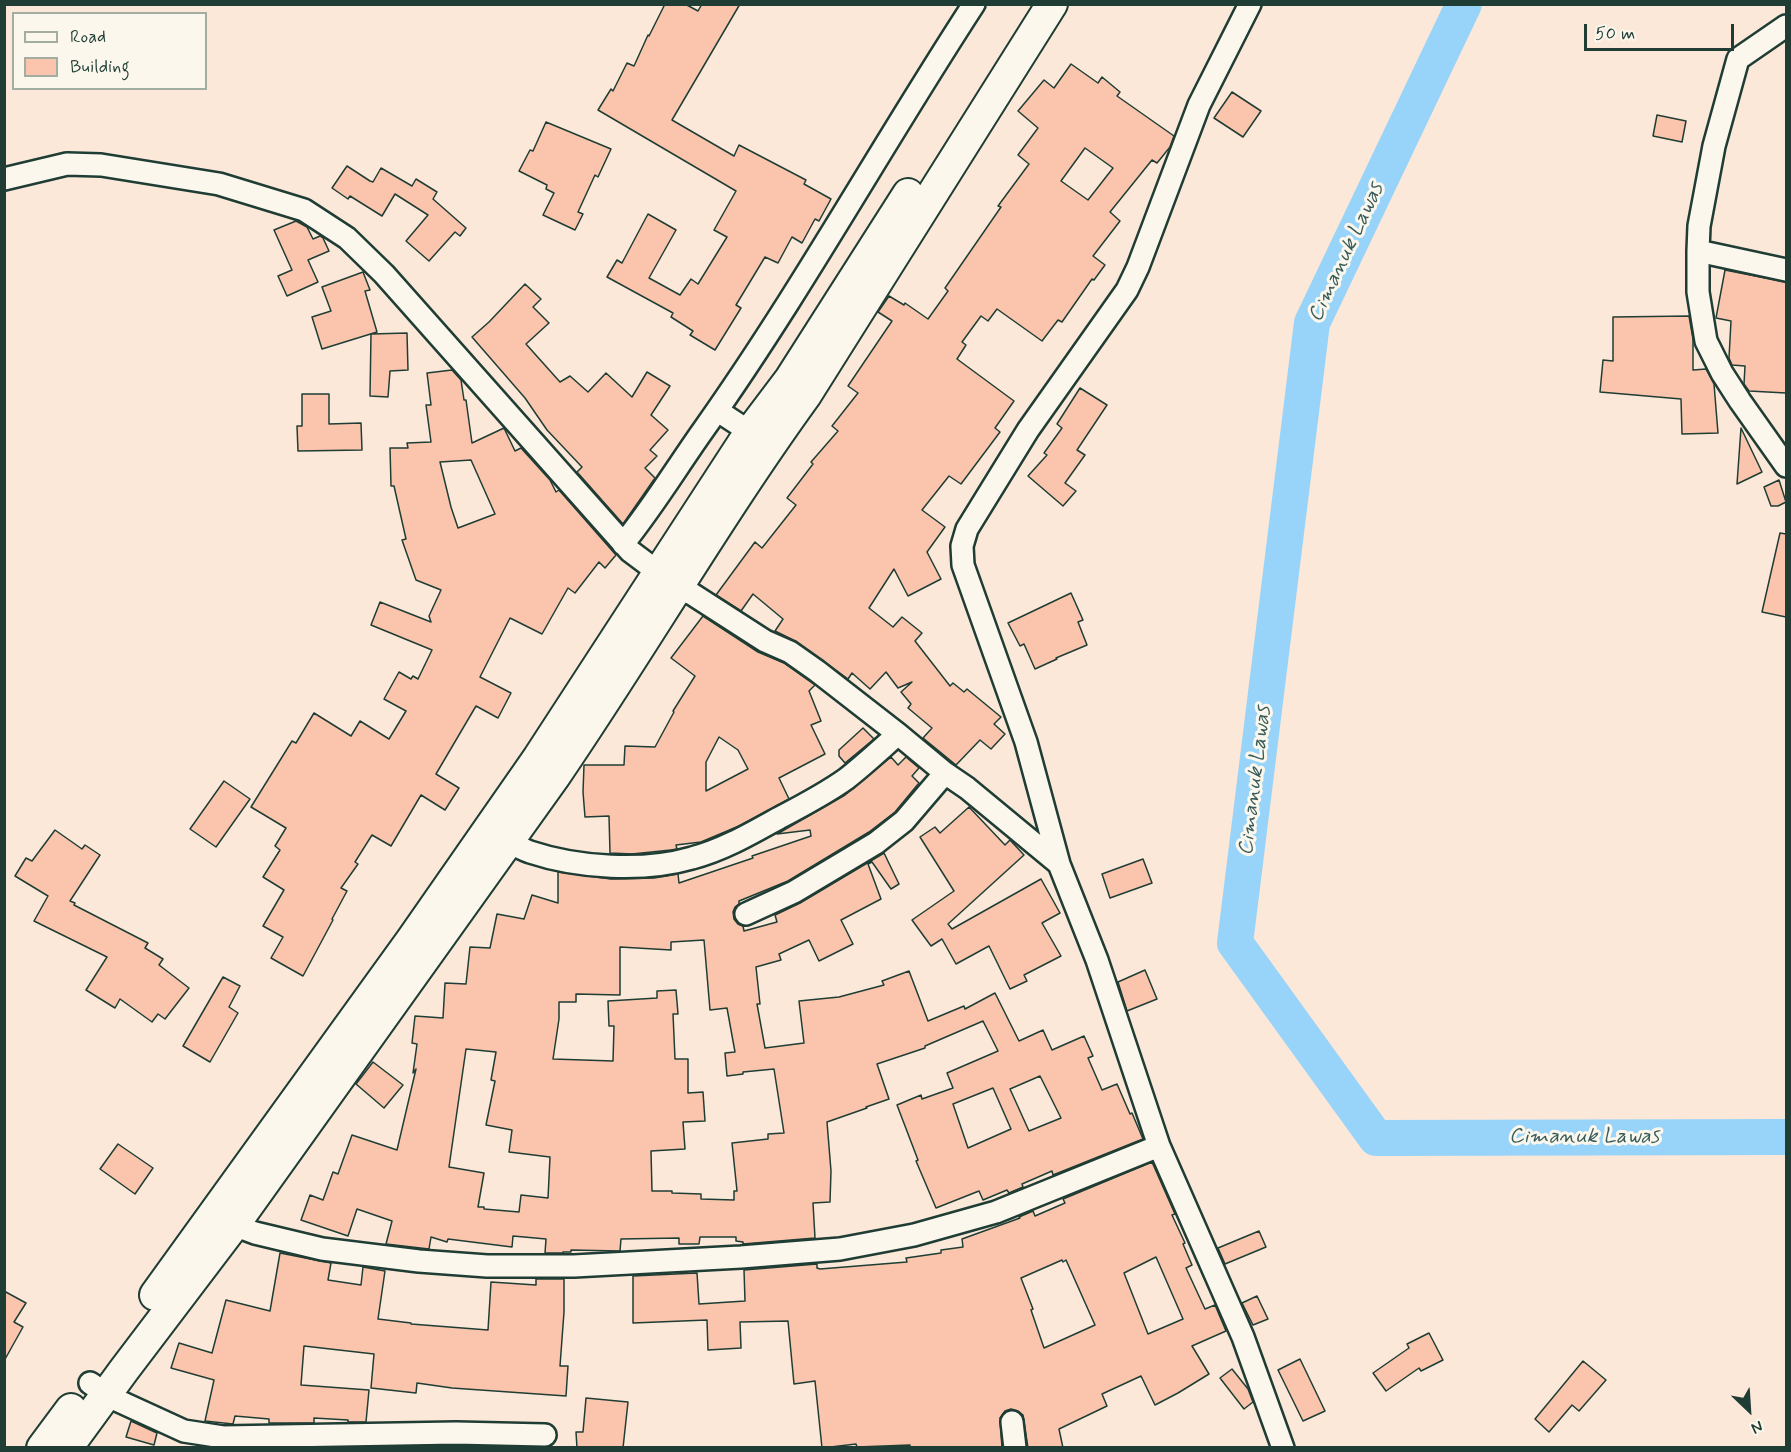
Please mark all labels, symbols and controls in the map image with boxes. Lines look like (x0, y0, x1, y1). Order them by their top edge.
legend (12, 12, 207, 90)
scale bar (1587, 12, 1737, 50)
text: 50 m (1595, 22, 1635, 46)
text: Road (70, 25, 106, 49)
text: Building (70, 55, 130, 79)
water label: Cimanuk Lawas (1304, 180, 1390, 326)
water label: Cimanuk Lawas (1234, 705, 1278, 857)
water label: Cimanuk Lawas (1509, 1125, 1659, 1151)
north arrow (1719, 1380, 1779, 1440)
text: N (1748, 1415, 1766, 1439)

